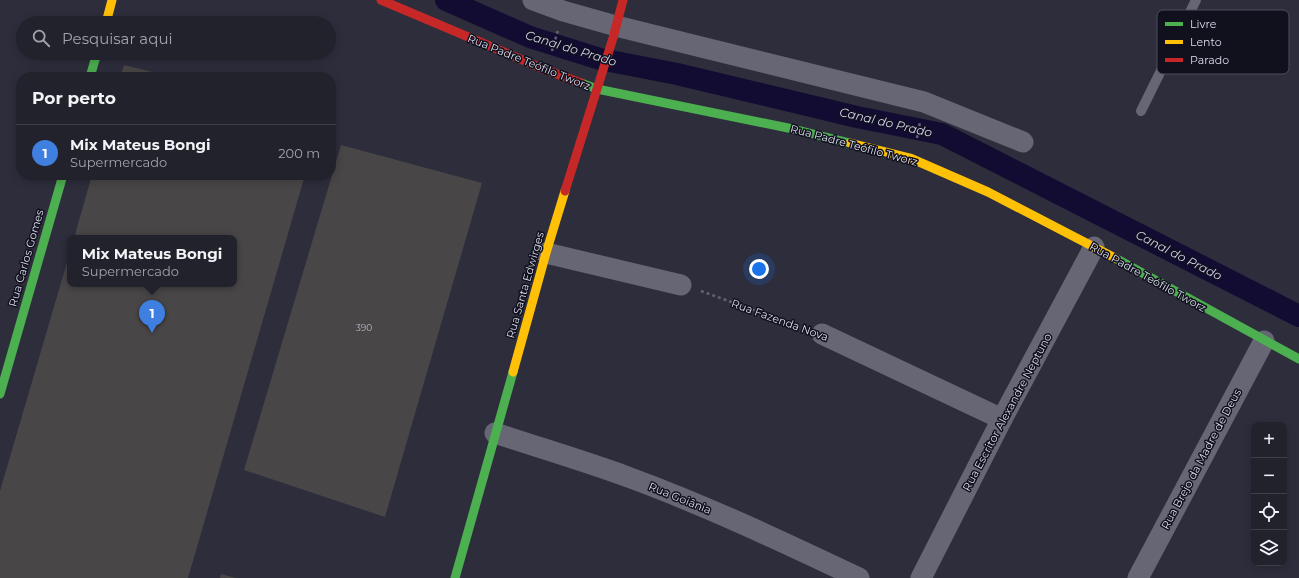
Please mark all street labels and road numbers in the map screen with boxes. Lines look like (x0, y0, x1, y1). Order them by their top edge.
street label: Rua Padre Teófilo Tworz (466, 31, 593, 93)
street label: Rua Padre Teófilo Tworz (789, 121, 920, 169)
street label: Rua Carlos Gomes (5, 207, 47, 308)
street label: Rua Santa Edwirges (503, 229, 547, 340)
street label: Rua Padre Teófilo Tworz (1087, 239, 1209, 315)
street label: Rua Fazenda Nova (730, 296, 830, 344)
street label: Rua Escritor Alexandre Neptuno (959, 331, 1055, 493)
street label: Rua Brejo da Madre de Deus (1158, 386, 1244, 532)
street label: Rua Goiânia (647, 479, 713, 517)

